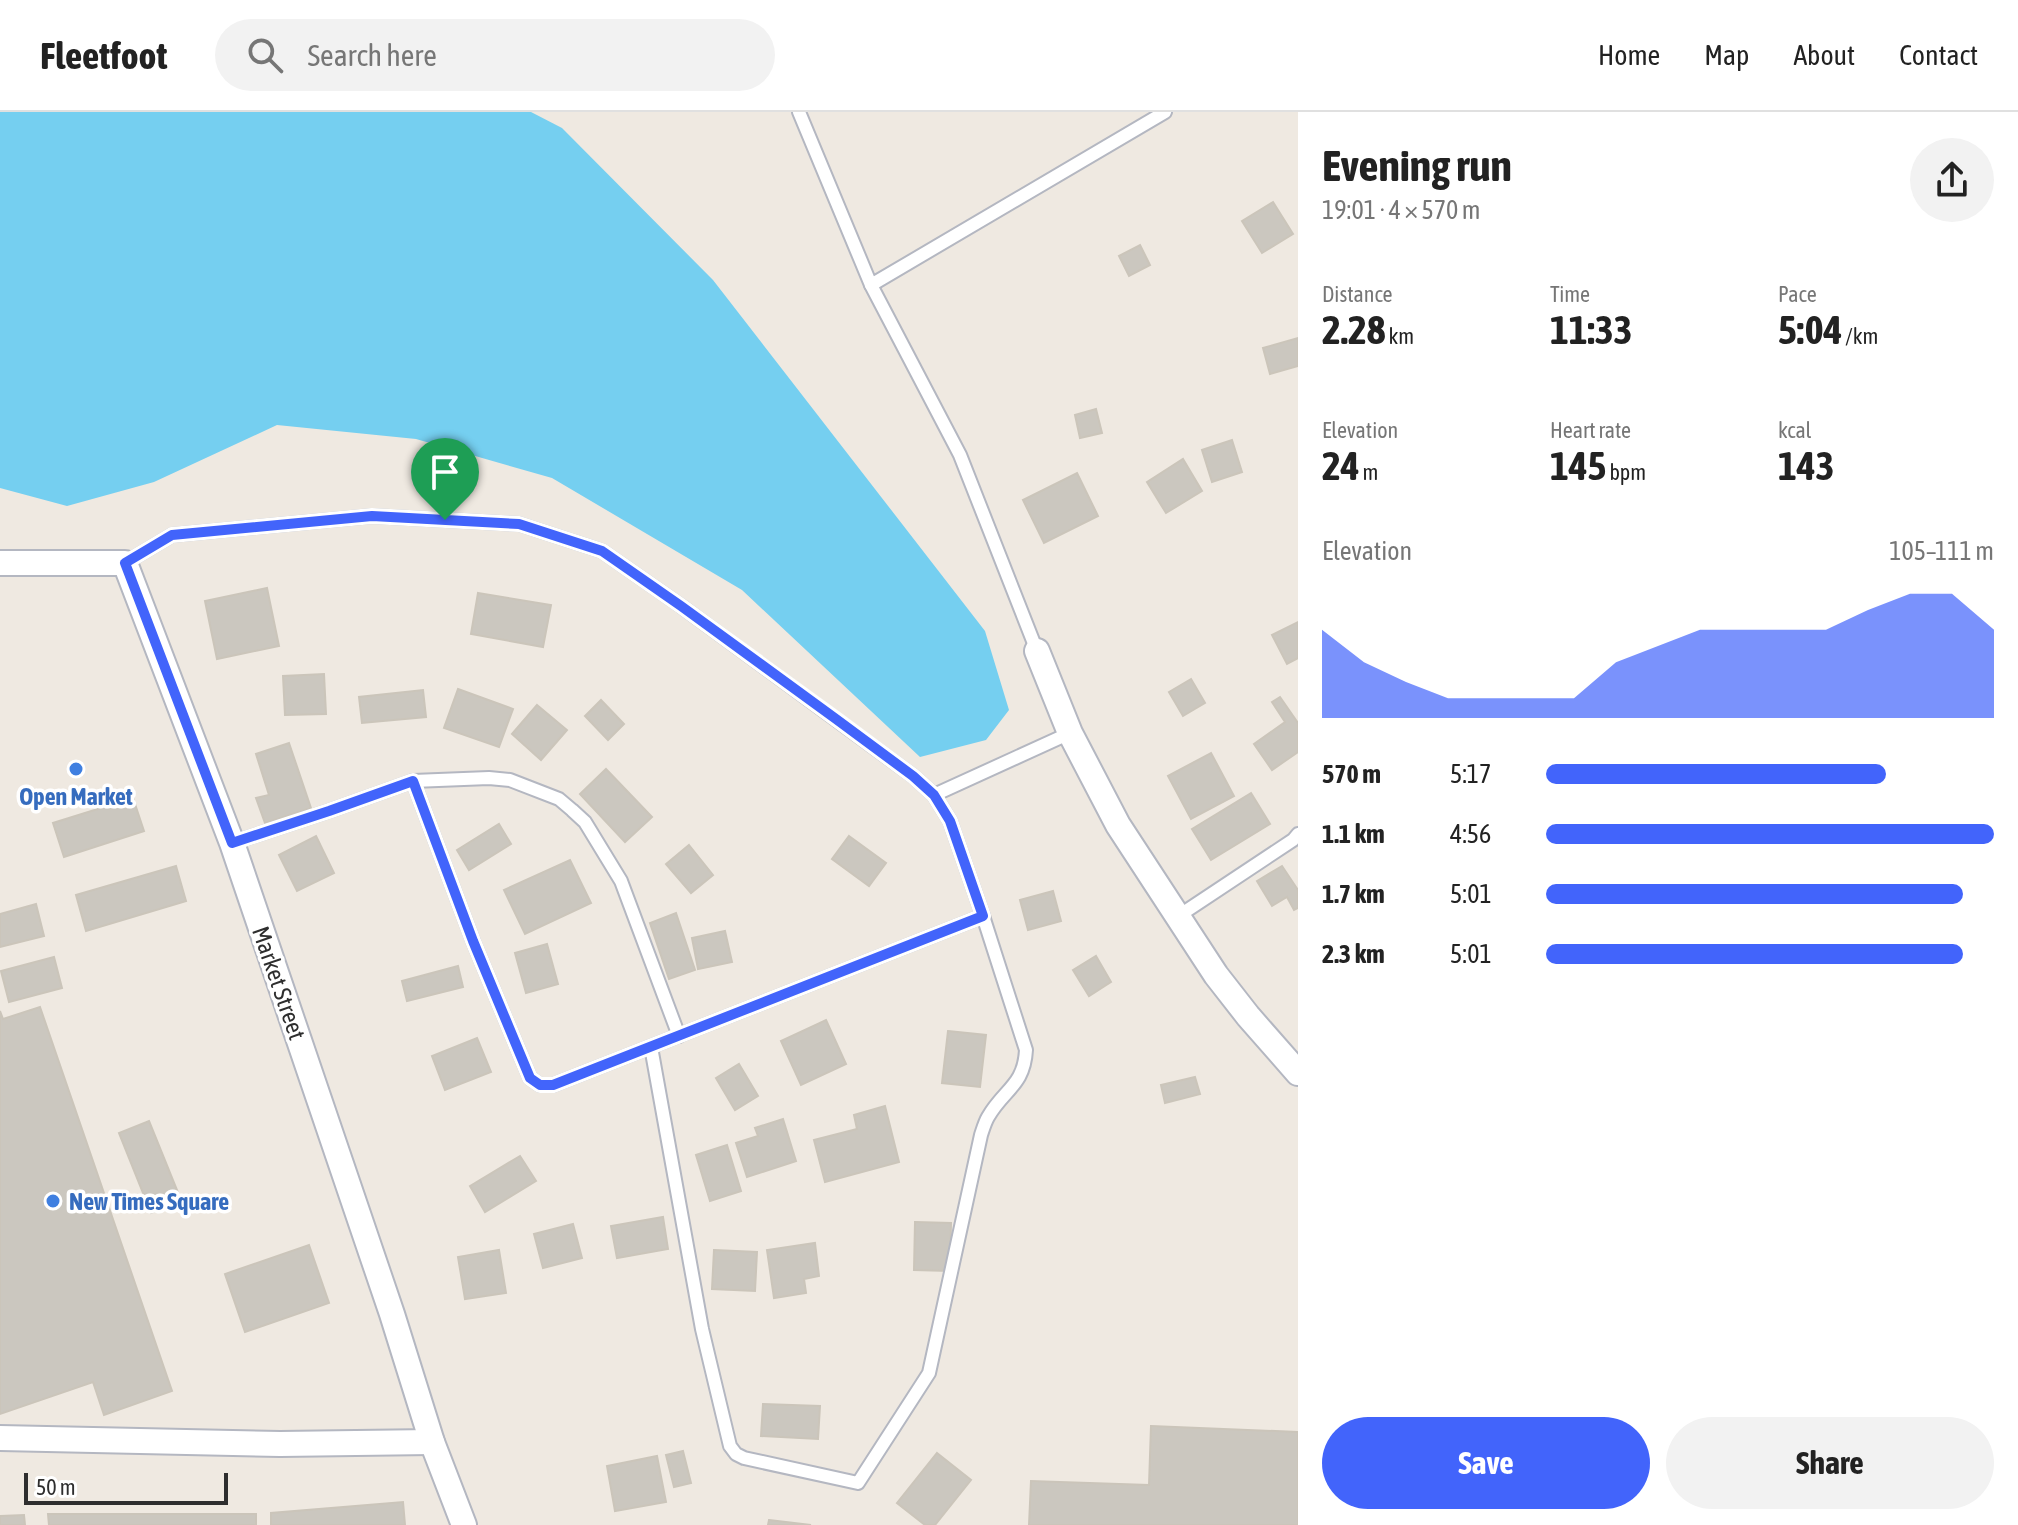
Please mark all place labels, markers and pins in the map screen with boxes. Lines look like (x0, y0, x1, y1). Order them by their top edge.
pin (411, 438, 479, 520)
marker: Open Market (67, 760, 85, 778)
place label: Open Market (19, 783, 133, 810)
place label: New Times Square (69, 1188, 229, 1215)
marker: New Times Square (44, 1192, 62, 1210)

